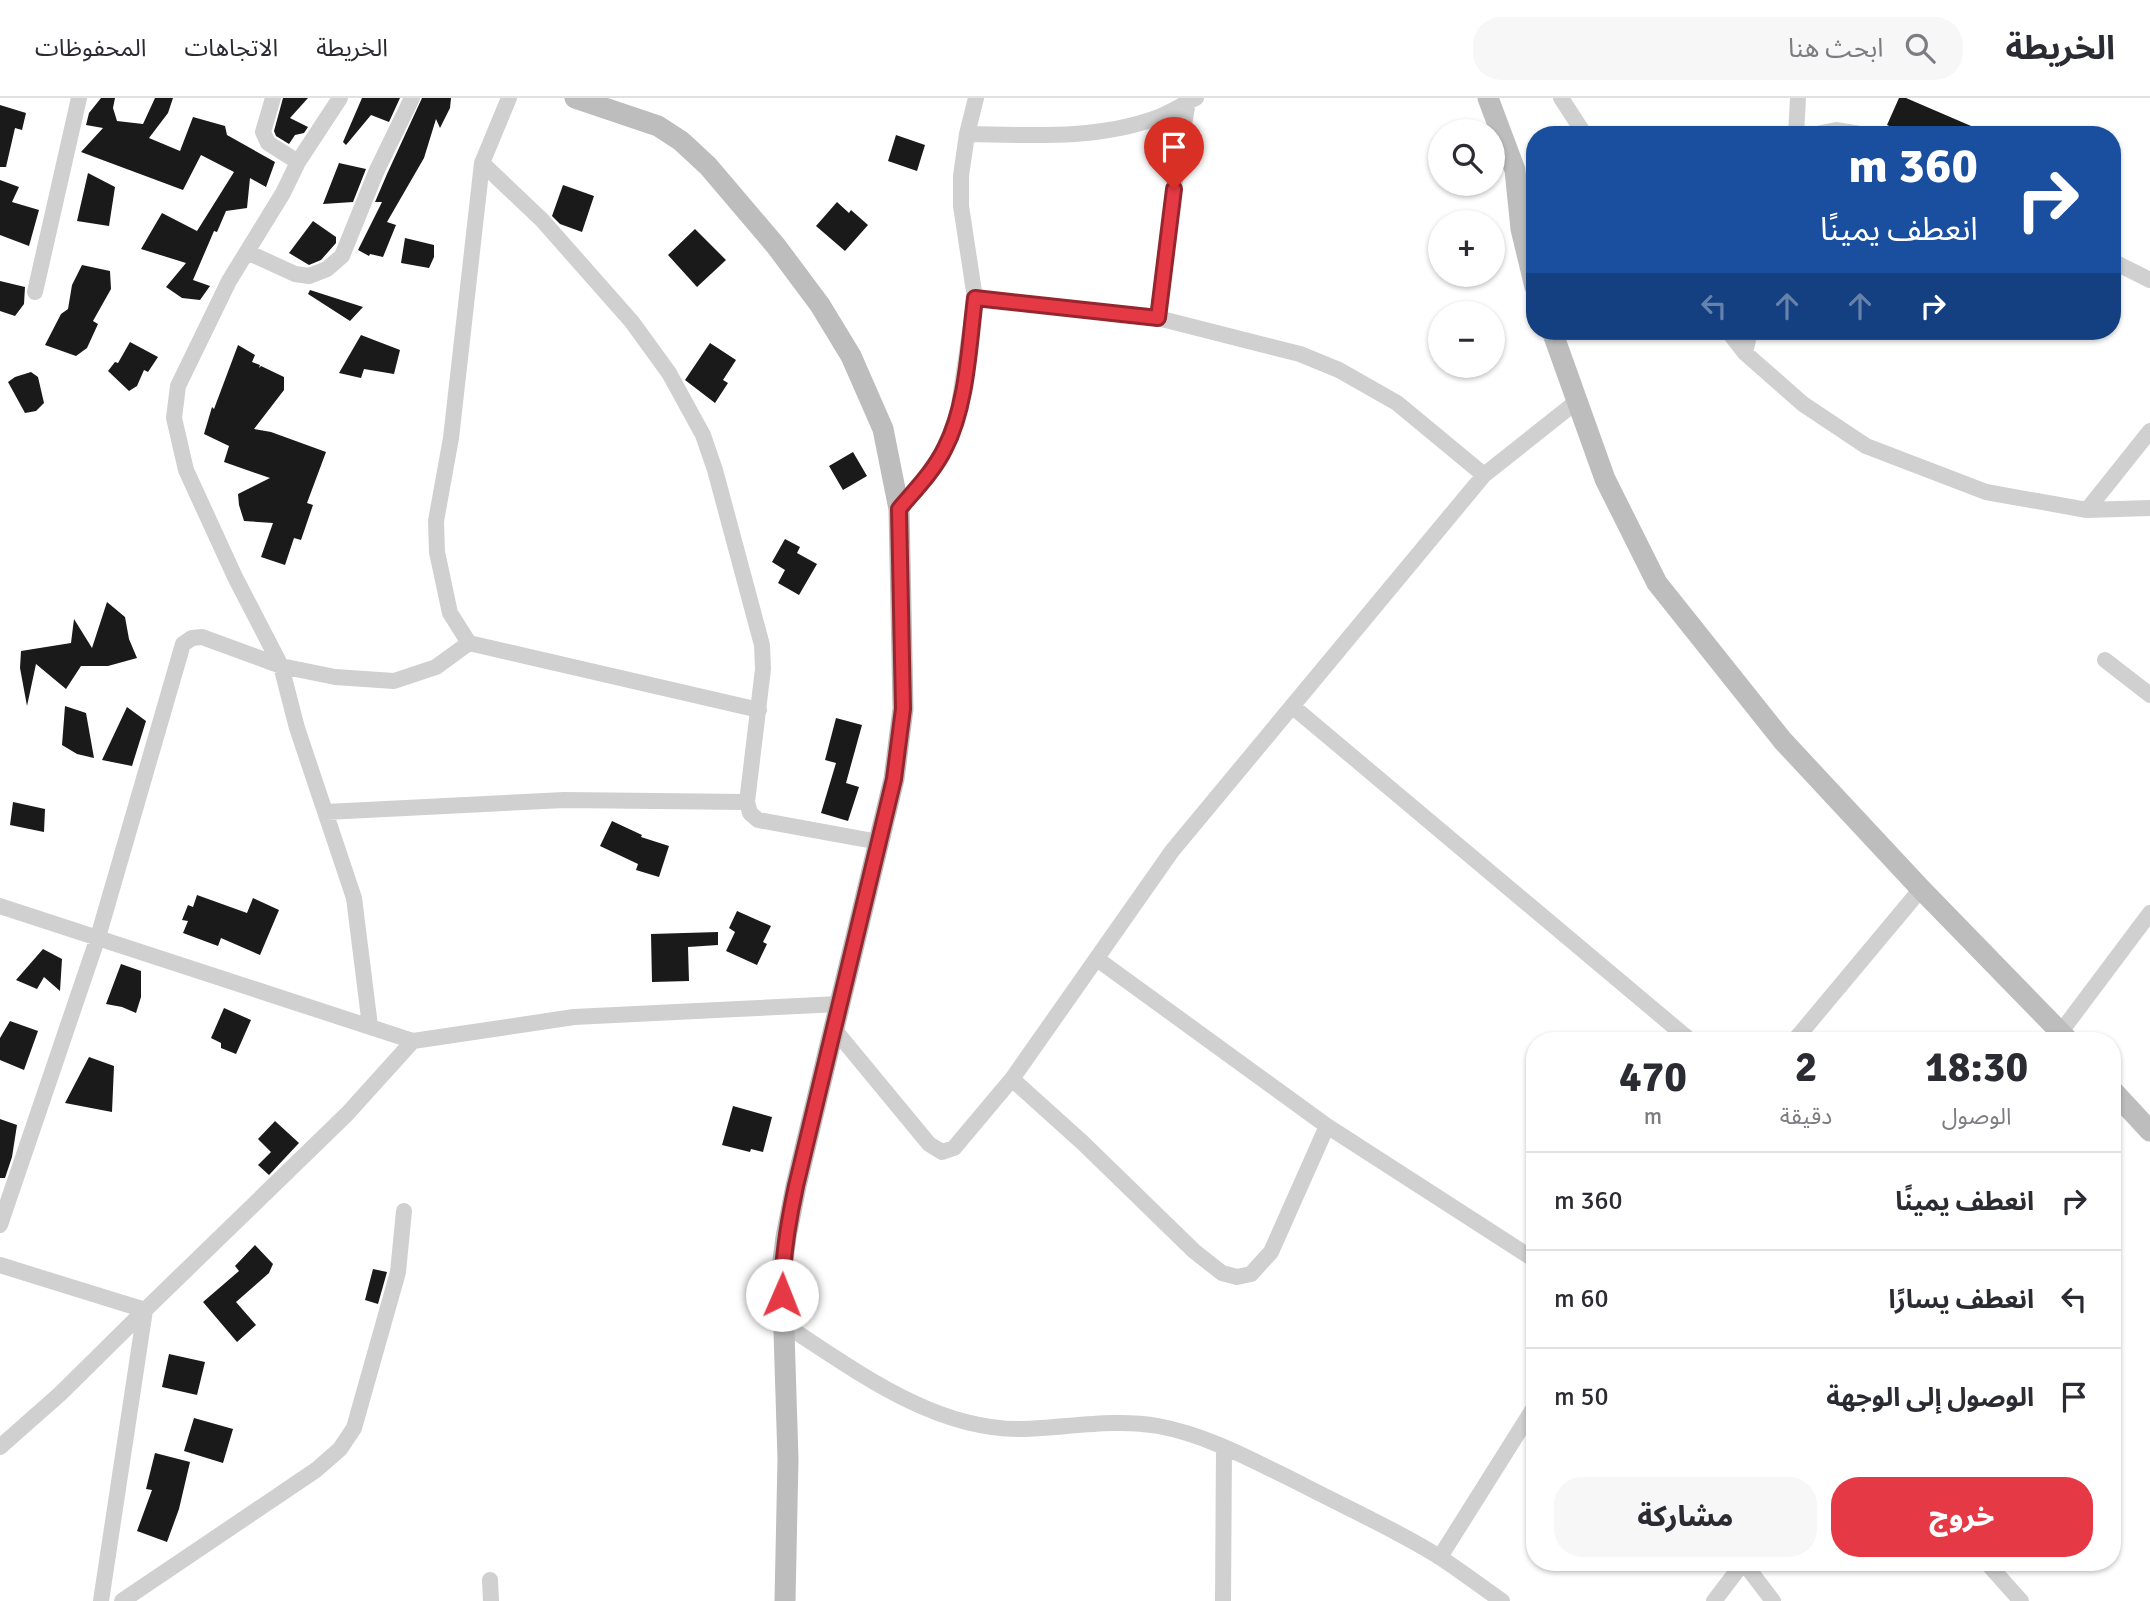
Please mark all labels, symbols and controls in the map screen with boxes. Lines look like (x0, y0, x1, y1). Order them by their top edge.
search box (1473, 17, 1963, 80)
text: الخريطة (2005, 28, 2115, 69)
icon: search (1901, 29, 1939, 67)
text: المحفوظات (35, 33, 146, 63)
text: الاتجاهات (184, 33, 278, 63)
text: الخريطة (316, 33, 388, 63)
text: ابحث هنا (1788, 33, 1883, 65)
pin (1144, 117, 1204, 189)
map controls (1428, 119, 1505, 378)
button: search (1428, 119, 1505, 196)
icon: arrive (1155, 128, 1193, 166)
text: 360 m (1848, 136, 1978, 196)
icon: right (2002, 154, 2093, 245)
button: + (1428, 210, 1505, 287)
text: انعطف يمينًا (1820, 210, 1978, 249)
icon: left (1695, 287, 1733, 325)
icon: ahead (1768, 287, 1806, 325)
icon: ahead (1841, 287, 1879, 325)
icon: right (1914, 287, 1952, 325)
button: − (1428, 301, 1505, 378)
text: 2 (1795, 1042, 1817, 1093)
text: 18:30 (1925, 1042, 2028, 1093)
text: 470 (1619, 1052, 1687, 1103)
text: m (1644, 1102, 1662, 1131)
text: دقيقة (1780, 1102, 1832, 1131)
text: الوصول (1942, 1102, 2012, 1131)
icon: right (2055, 1182, 2093, 1220)
text: 360 m (1554, 1185, 1623, 1217)
text: انعطف يمينًا (1895, 1186, 2034, 1218)
position arrow (745, 1258, 819, 1332)
icon: left (2055, 1280, 2093, 1318)
text: 60 m (1554, 1283, 1609, 1315)
text: انعطف يسارًا (1889, 1284, 2034, 1316)
icon: arrive (2055, 1378, 2093, 1416)
text: 50 m (1554, 1381, 1609, 1413)
text: الوصول إلى الوجهة (1826, 1382, 2034, 1414)
button: مشاركة (1554, 1477, 1817, 1557)
button: خروج (1831, 1477, 2093, 1557)

